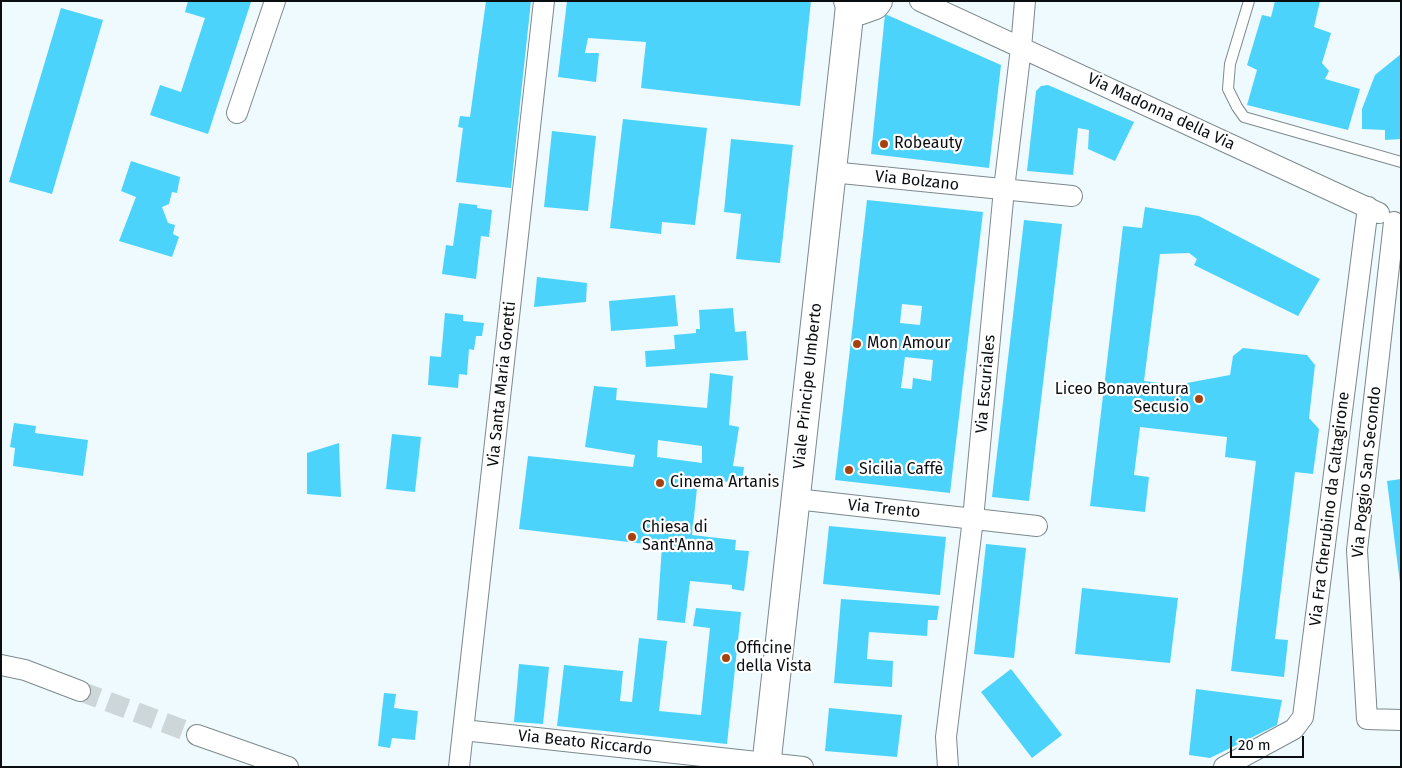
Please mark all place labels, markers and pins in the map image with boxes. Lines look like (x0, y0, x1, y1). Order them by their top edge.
place label: Robeauty (894, 134, 962, 154)
marker: Robeauty (878, 138, 890, 150)
place label: Mon Amour (867, 334, 950, 354)
marker: Mon Amour (851, 338, 863, 350)
place label: Liceo Bonaventura Secusio (1055, 380, 1189, 418)
marker: Liceo Bonaventura Secusio (1193, 393, 1205, 405)
place label: Sicilia Caffè (859, 460, 943, 480)
marker: Sicilia Caffè (843, 464, 855, 476)
place label: Cinema Artanis (670, 473, 779, 493)
marker: Cinema Artanis (654, 477, 666, 489)
place label: Chiesa di Sant'Anna (642, 518, 714, 556)
marker: Chiesa di Sant'Anna (626, 531, 638, 543)
place label: Officine della Vista (736, 639, 812, 677)
marker: Officine della Vista (720, 652, 732, 664)

